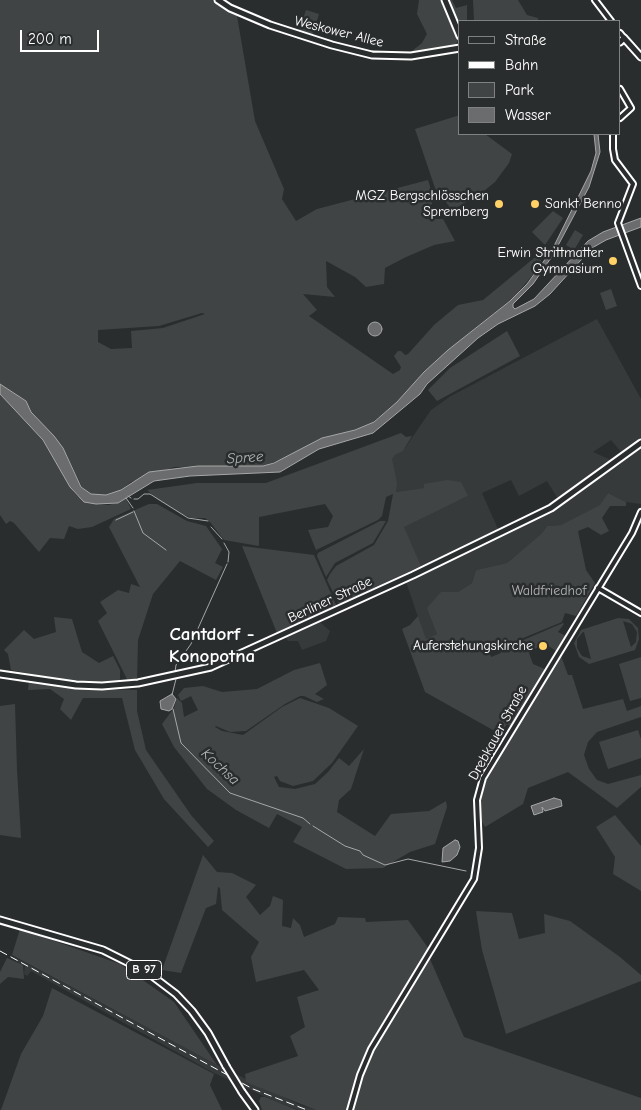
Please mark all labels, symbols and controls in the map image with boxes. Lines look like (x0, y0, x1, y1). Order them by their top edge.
street label: Weskower Allee (293, 13, 385, 51)
scale bar (22, 20, 101, 52)
legend (458, 20, 621, 135)
text: 200 m (28, 30, 72, 48)
text: Straße (505, 31, 546, 49)
text: Bahn (505, 56, 538, 74)
text: Park (505, 81, 534, 99)
text: Wasser (505, 106, 551, 124)
place label: MGZ Bergschlösschen Spremberg (355, 188, 489, 220)
place label: Sankt Benno (545, 196, 622, 212)
marker: MGZ Bergschlösschen Spremberg (493, 198, 505, 210)
marker: Sankt Benno (529, 198, 541, 210)
place label: Erwin Strittmatter Gymnasium (498, 245, 603, 278)
marker: Erwin Strittmatter Gymnasium (607, 255, 619, 267)
water label: Spree (226, 448, 264, 468)
street label: Berliner Straße (285, 573, 375, 627)
park label: Waldfriedhof (512, 583, 586, 599)
district label: Cantdorf - Konopotna (169, 624, 255, 668)
place label: Auferstehungskirche (413, 638, 533, 654)
marker: Auferstehungskirche (537, 640, 549, 652)
street label: Drebkauer Straße (465, 683, 531, 783)
water label: Kochsa (197, 745, 243, 789)
road number: B 97 (126, 960, 162, 980)

